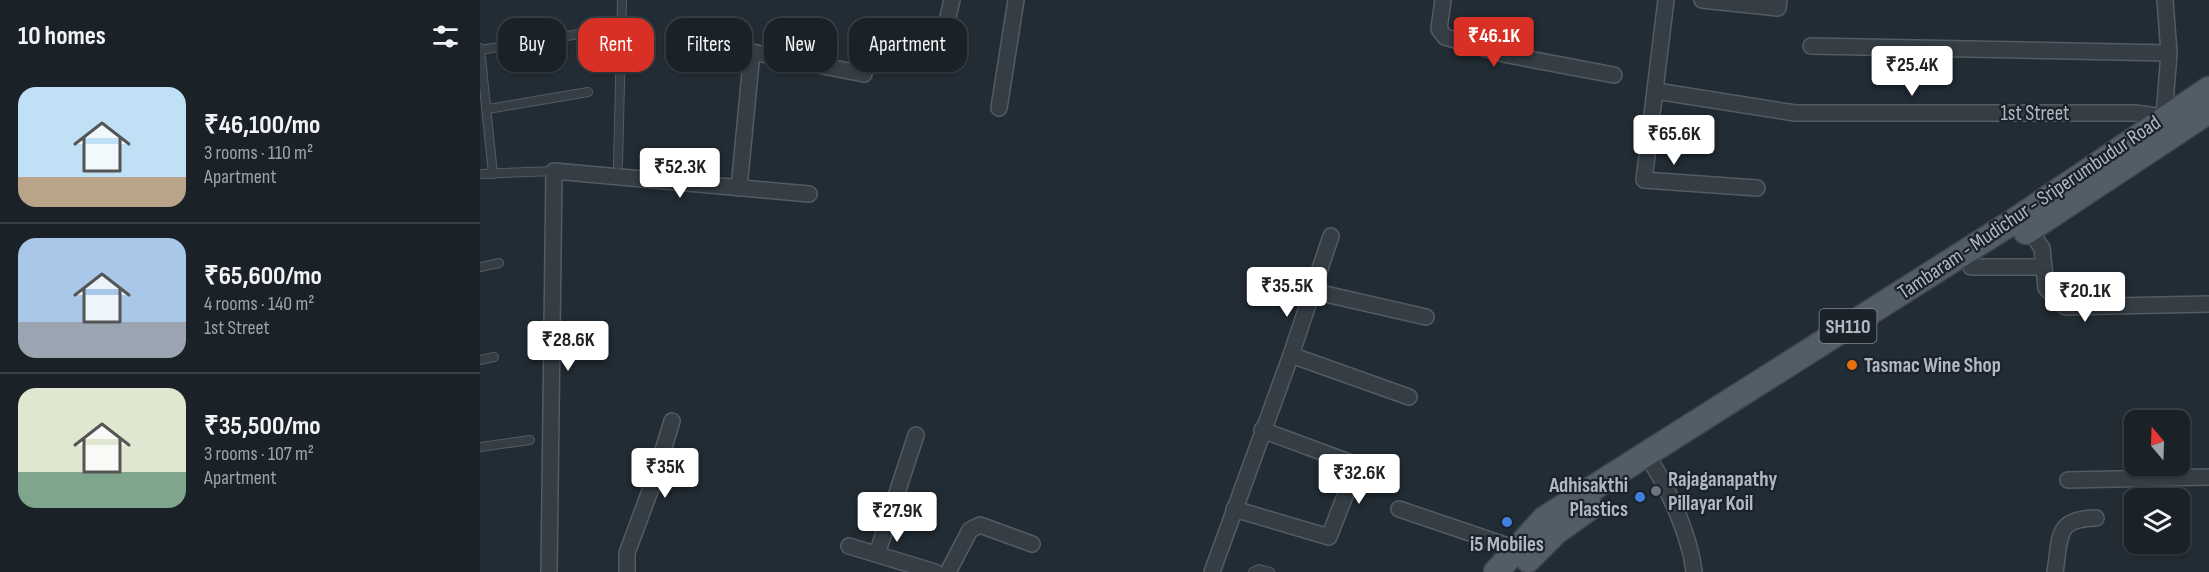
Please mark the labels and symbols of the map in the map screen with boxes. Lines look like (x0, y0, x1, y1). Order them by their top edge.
pin: ₹46.1K (1445, 17, 1543, 68)
pin: ₹25.4K (1863, 46, 1961, 97)
street label: 1st Street (2001, 101, 2069, 126)
street label: Tambaram - Mudichur - Sriperumbudur Road (1893, 110, 2165, 305)
pin: ₹65.6K (1625, 115, 1723, 166)
pin: ₹52.3K (631, 148, 729, 199)
pin: ₹35.5K (1238, 267, 1336, 318)
pin: ₹20.1K (2036, 272, 2134, 323)
road number: SH110 (1820, 309, 1876, 343)
pin: ₹28.6K (519, 321, 617, 372)
place label: Tasmac Wine Shop (1864, 353, 2001, 378)
marker: Tasmac Wine Shop (1845, 358, 1859, 372)
north arrow (2124, 410, 2190, 476)
pin: ₹35K (629, 448, 701, 499)
pin: ₹32.6K (1310, 454, 1408, 505)
place label: Rajaganapathy Pillayar Koil (1668, 467, 1777, 516)
place label: Adhisakthi Plastics (1548, 473, 1628, 522)
marker: Rajaganapathy Pillayar Koil (1649, 484, 1663, 498)
marker: Adhisakthi Plastics (1633, 490, 1647, 504)
pin: ₹27.9K (848, 492, 946, 543)
marker: i5 Mobiles (1500, 515, 1514, 529)
place label: i5 Mobiles (1470, 532, 1544, 557)

